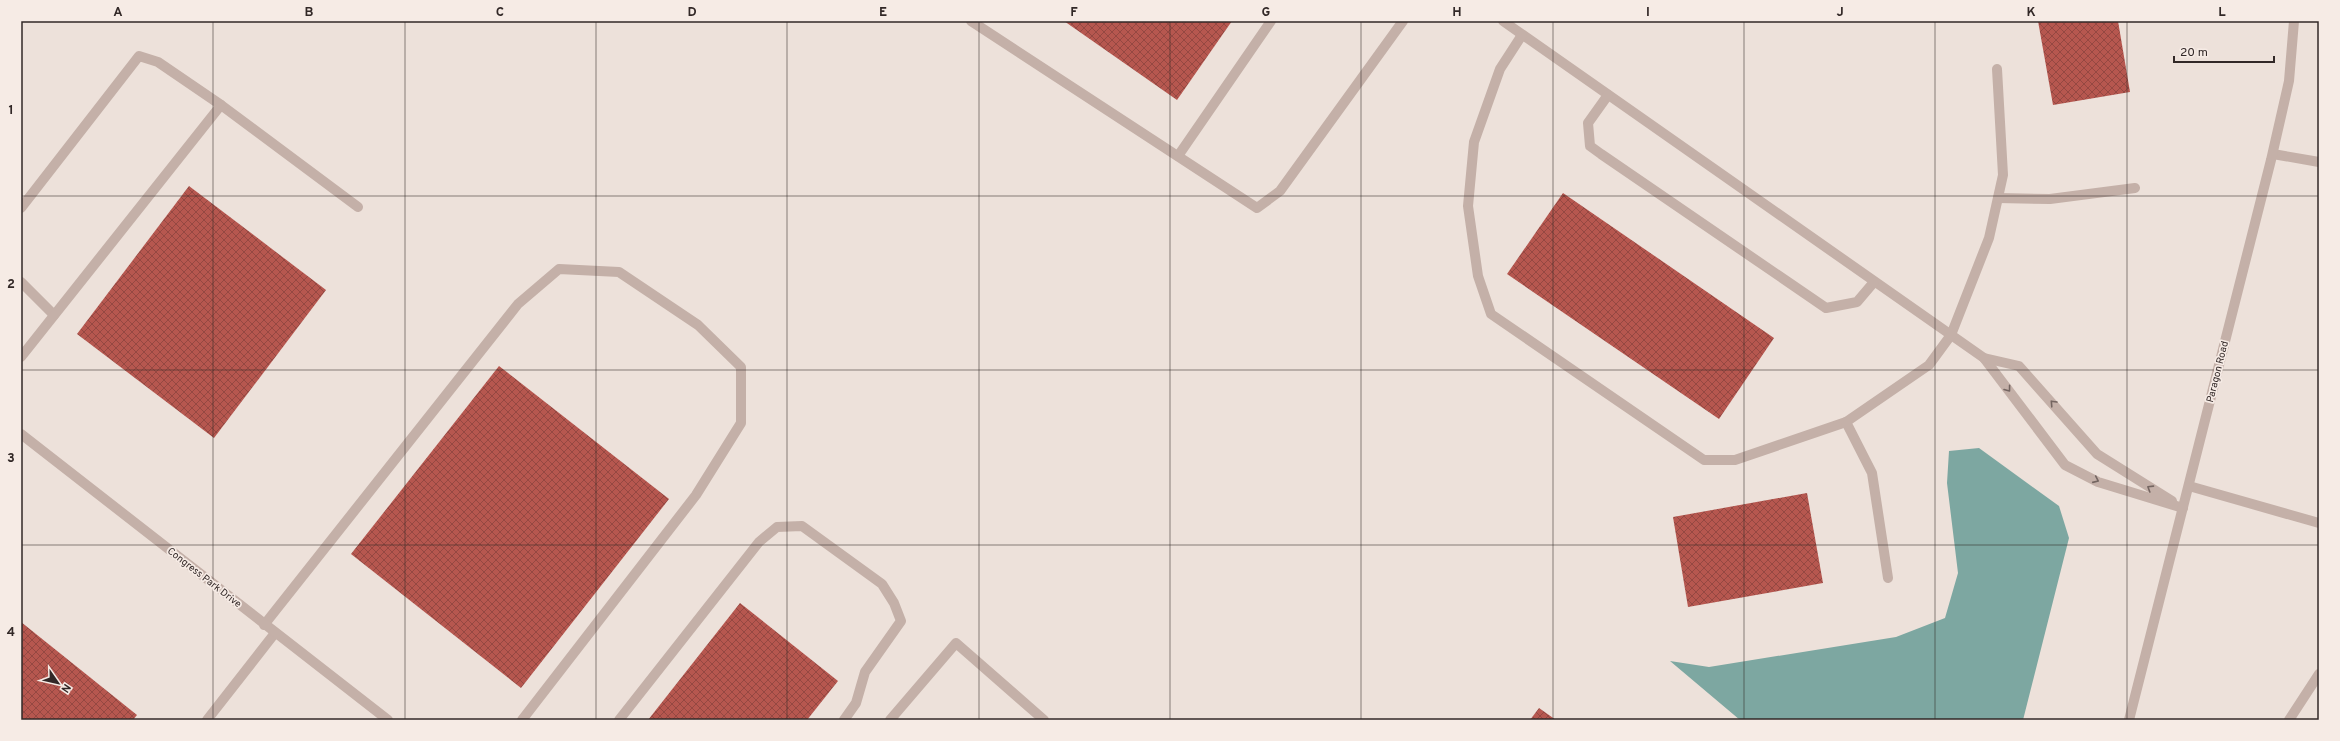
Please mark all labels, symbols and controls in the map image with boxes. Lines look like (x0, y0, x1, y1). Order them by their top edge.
text: A (113, 5, 123, 21)
text: B (305, 5, 314, 21)
text: C (496, 5, 504, 21)
text: D (687, 5, 697, 21)
text: E (879, 5, 887, 21)
text: F (1070, 5, 1078, 21)
text: G (1262, 5, 1271, 21)
text: H (1452, 5, 1462, 21)
text: I (1646, 5, 1650, 21)
text: J (1836, 5, 1844, 21)
text: K (2026, 5, 2036, 21)
text: L (2218, 5, 2226, 21)
scale bar (2174, 38, 2274, 64)
text: 20 m (2180, 45, 2208, 61)
text: 1 (8, 103, 14, 119)
text: 2 (7, 277, 15, 293)
street label: Paragon Road (2204, 340, 2232, 404)
one-way arrow (2003, 384, 2010, 391)
one-way arrow (2051, 400, 2058, 408)
text: 3 (7, 451, 15, 467)
one-way arrow (2092, 475, 2099, 483)
one-way arrow (2147, 485, 2154, 492)
street label: Congress Park Drive (164, 545, 244, 611)
text: 4 (7, 625, 15, 641)
north arrow (38, 663, 78, 703)
text: N (57, 681, 73, 695)

